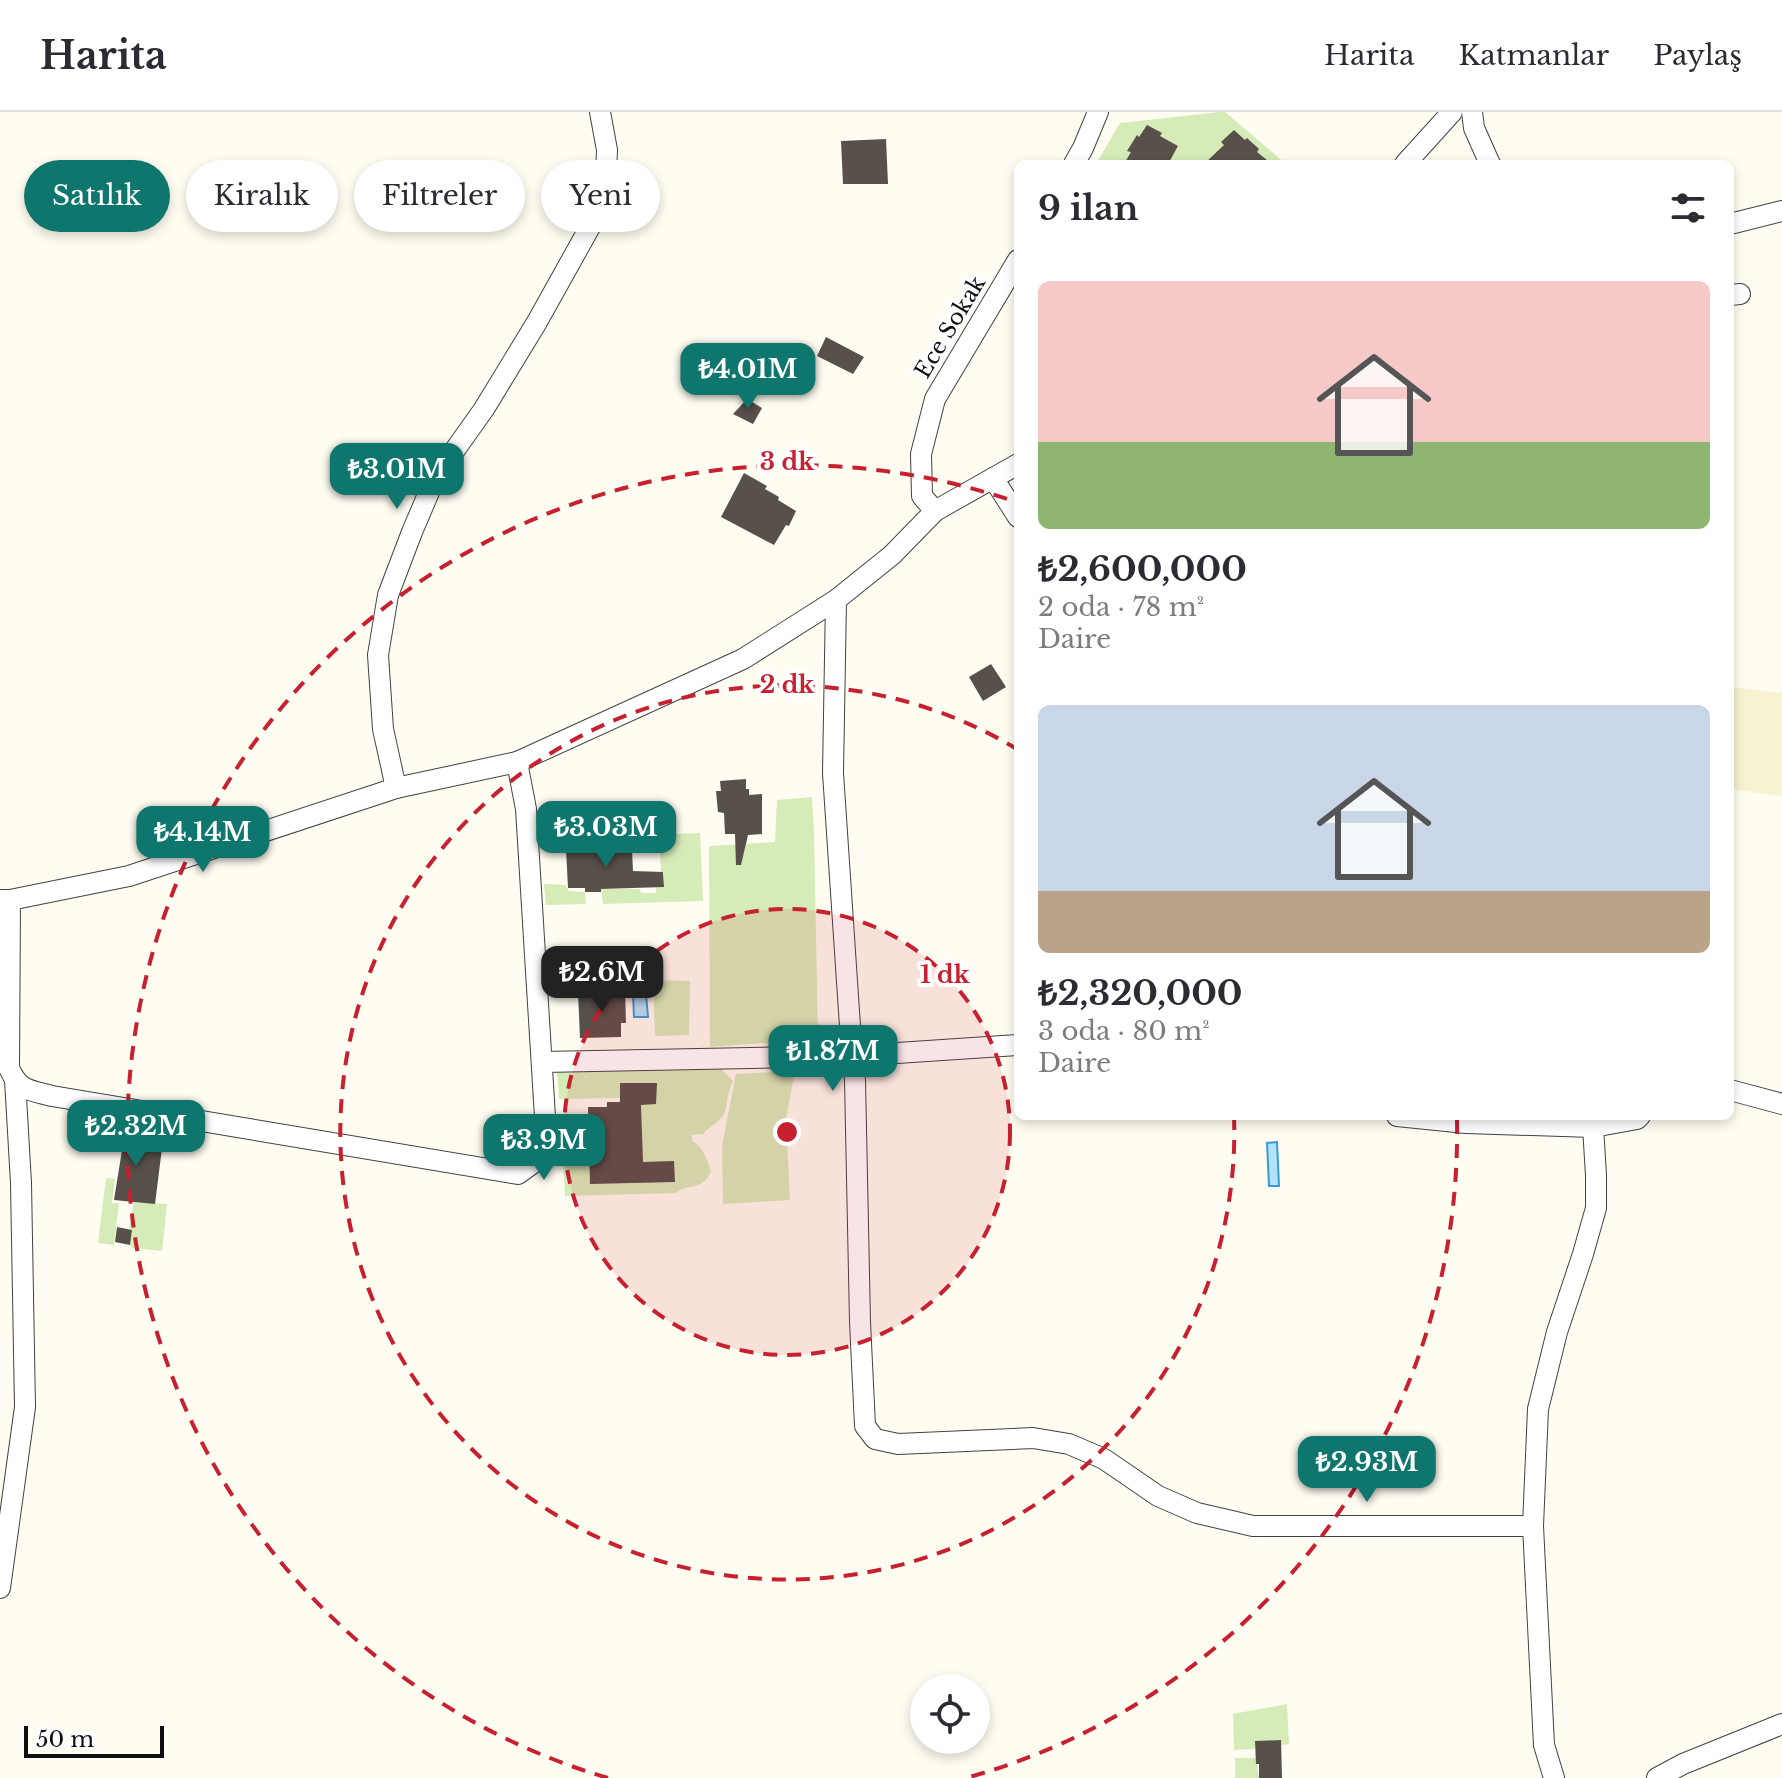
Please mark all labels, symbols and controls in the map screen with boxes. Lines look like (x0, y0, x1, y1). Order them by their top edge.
text: Harita (40, 32, 167, 79)
text: Harita (1324, 38, 1414, 73)
text: Katmanlar (1458, 38, 1609, 73)
text: Paylaş (1653, 38, 1742, 73)
chip: Satılık (24, 160, 170, 232)
chip: Kiralık (186, 160, 338, 232)
chip: Filtreler (354, 160, 525, 232)
chip: Yeni (541, 160, 660, 232)
icon: filters (1666, 186, 1710, 230)
text: 9 ilan (1038, 187, 1139, 229)
street label: Ece Sokak (909, 271, 991, 383)
icon: home (1302, 333, 1446, 477)
pin: ₺4.01M (683, 343, 813, 411)
text: ₺4.01M (698, 353, 798, 385)
pin: ₺3.01M (332, 443, 462, 511)
text: 3 dk (760, 447, 815, 476)
text: ₺3.01M (348, 453, 446, 485)
text: ₺2,600,000 (1038, 548, 1247, 590)
text: 2 oda · 78 m² (1038, 591, 1204, 623)
text: Daire (1038, 623, 1111, 655)
text: 2 dk (760, 670, 815, 699)
icon: home (1302, 757, 1446, 901)
pin: ₺3.03M (541, 801, 671, 869)
pin: ₺4.14M (138, 806, 268, 874)
text: ₺3.03M (554, 811, 658, 843)
text: ₺4.14M (154, 816, 252, 848)
pin: ₺2.6M (546, 946, 658, 1014)
text: ₺2.6M (559, 956, 645, 988)
text: 1 dk (920, 960, 971, 989)
text: ₺2,320,000 (1038, 972, 1243, 1014)
text: 3 oda · 80 m² (1038, 1015, 1210, 1047)
pin: ₺1.87M (768, 1025, 898, 1093)
text: ₺1.87M (787, 1035, 879, 1067)
text: Daire (1038, 1047, 1111, 1079)
pin: ₺2.32M (71, 1100, 201, 1168)
text: ₺2.32M (85, 1110, 187, 1142)
pin: ₺3.9M (488, 1114, 600, 1182)
centre of rings (773, 1118, 801, 1146)
text: ₺3.9M (501, 1124, 587, 1156)
pin: ₺2.93M (1302, 1436, 1432, 1504)
text: ₺2.93M (1316, 1446, 1418, 1478)
map controls (910, 1674, 990, 1754)
button: locate (910, 1674, 990, 1754)
scale bar (24, 1722, 164, 1758)
text: 50 m (36, 1726, 94, 1753)

